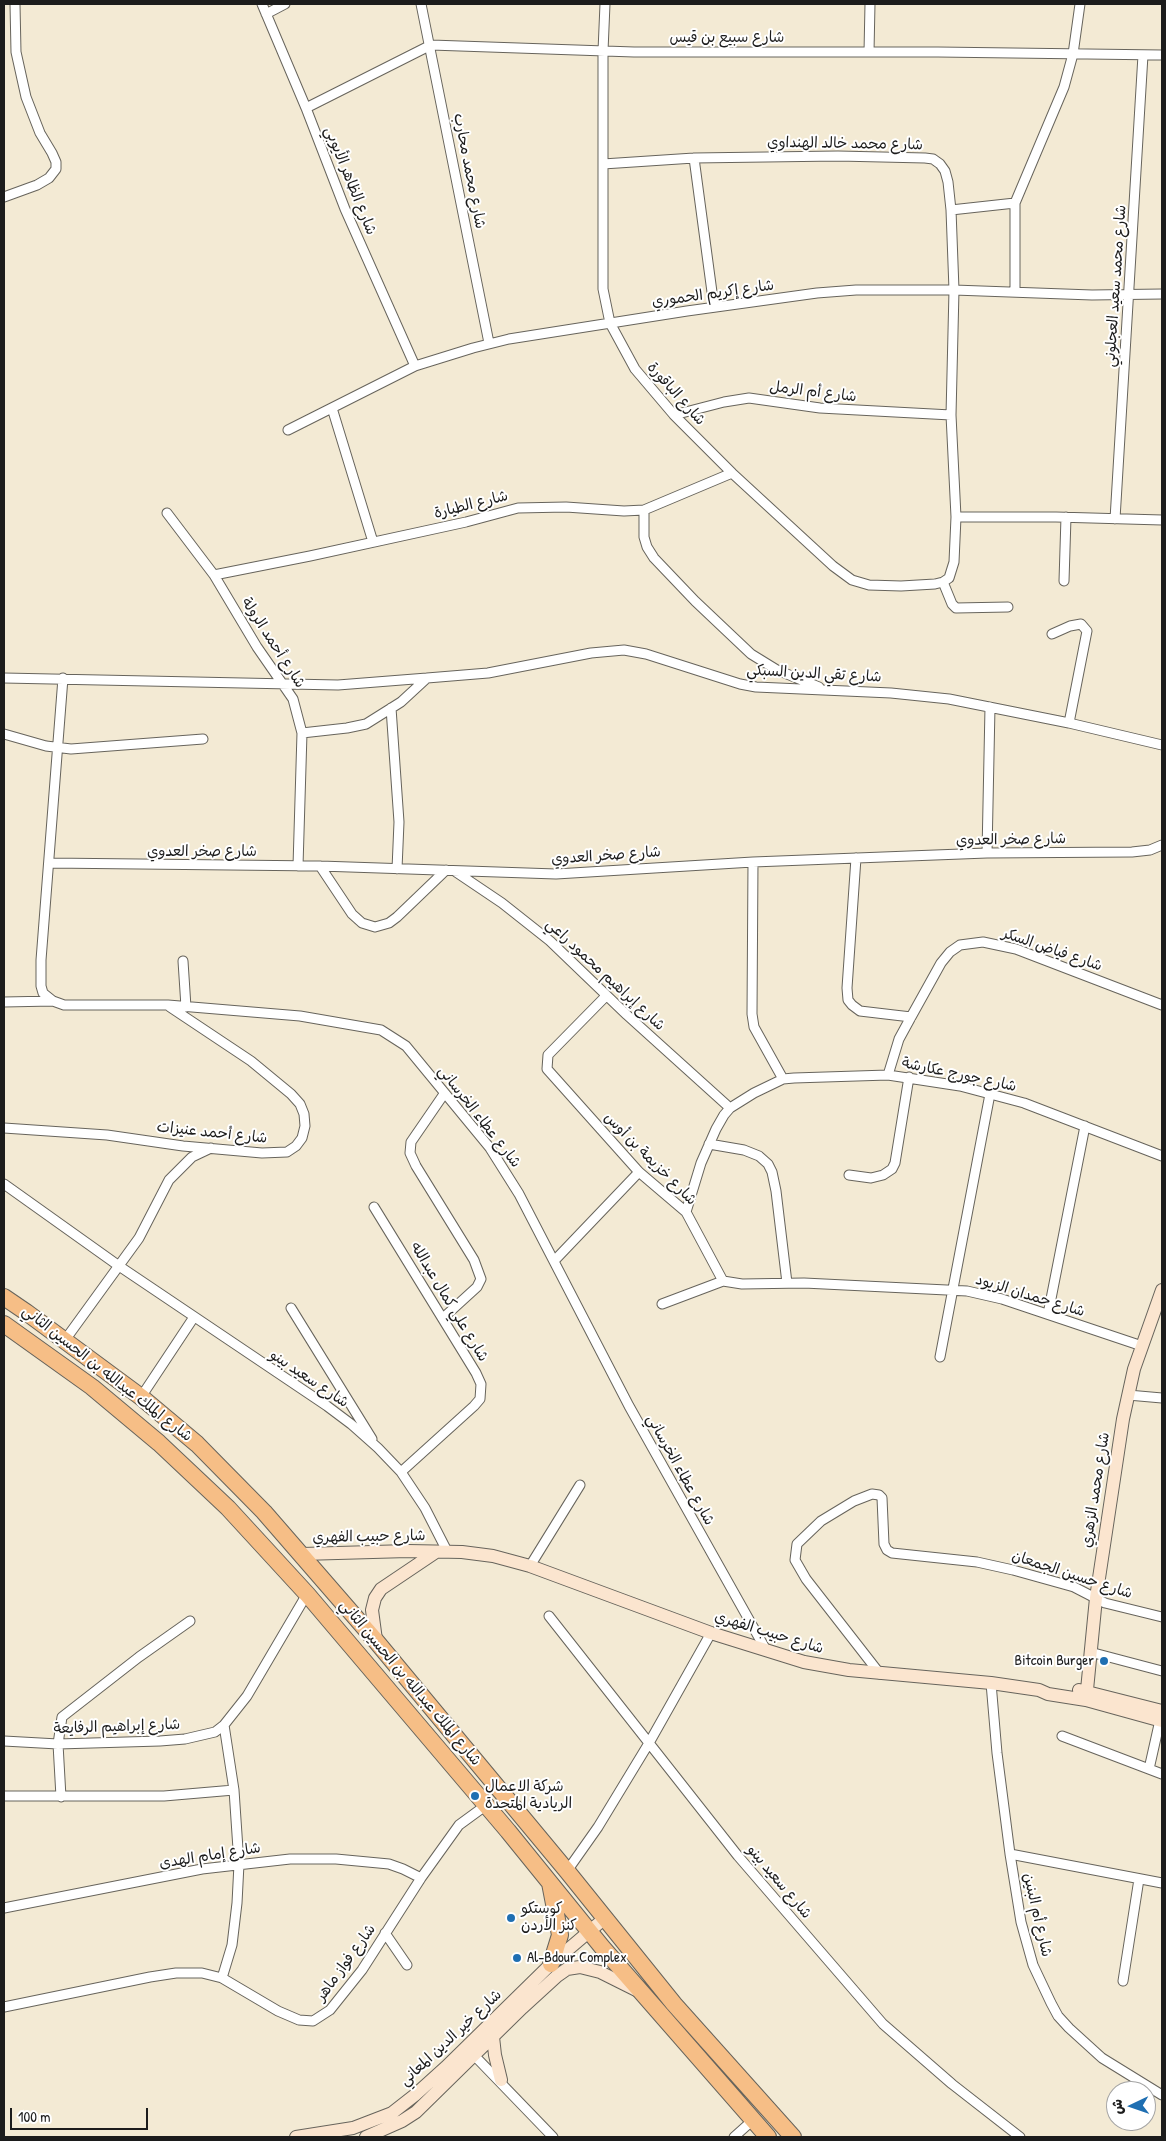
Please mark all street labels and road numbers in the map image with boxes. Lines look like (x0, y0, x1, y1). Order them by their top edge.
street label: شارع سبيع بن قيس (670, 29, 784, 47)
street label: شارع محمد محارب (449, 112, 489, 230)
street label: شارع الظاهر الأيوبي (320, 124, 380, 238)
street label: شارع محمد خالد الهنداوي (767, 134, 923, 154)
street label: شارع محمد سعيد العجلوني (1101, 204, 1131, 368)
street label: شارع إكريم الحموري (651, 277, 775, 311)
street label: شارع الباقورة (643, 359, 709, 429)
street label: شارع أم الرمل (768, 378, 858, 406)
street label: شارع الطيارة (432, 487, 510, 523)
street label: شارع أحمد الرولة (237, 595, 309, 691)
street label: شارع تقي الدين السبكي (746, 661, 882, 687)
street label: شارع صخر العدوي (956, 830, 1066, 850)
street label: شارع صخر العدوي (147, 843, 257, 861)
street label: شارع صخر العدوي (551, 843, 661, 869)
street label: شارع إبراهيم محمود راعي (542, 915, 668, 1035)
street label: شارع فياض السكر (1000, 924, 1104, 976)
street label: شارع جورج عكارشة (900, 1054, 1018, 1096)
street label: شارع عطاء الخرساني (434, 1063, 524, 1171)
street label: شارع خزيمة بن أوس (600, 1109, 700, 1209)
street label: شارع أحمد عنيزات (156, 1118, 268, 1148)
street label: شارع علي كمال عبدالله (406, 1239, 492, 1365)
street label: شارع حمدان الزيود (973, 1271, 1087, 1321)
street label: شارع الملك عبدالله بن الحسين الثاني (18, 1302, 196, 1446)
street label: شارع سعيد بينو (266, 1346, 352, 1412)
street label: شارع عطاء الخرساني (642, 1411, 718, 1529)
street label: شارع محمد الزهري (1078, 1431, 1114, 1549)
street label: شارع حبيب الفهري (312, 1527, 426, 1547)
street label: شارع حسين الجمعان (1009, 1547, 1135, 1603)
street label: شارع الملك عبدالله بن الحسين الثاني (335, 1597, 485, 1769)
street label: شارع حبيب الفهري (712, 1608, 826, 1658)
street label: شارع إبراهيم الرفايعة (53, 1716, 181, 1738)
street label: شارع إمام الهدى (158, 1839, 262, 1873)
street label: شارع سعيد بينو (743, 1841, 815, 1923)
street label: شارع أم البنين (1019, 1871, 1055, 1959)
street label: شارع فواز ماهر (312, 1921, 380, 2005)
street label: شارع خير الدين المعاني (396, 1986, 506, 2090)

